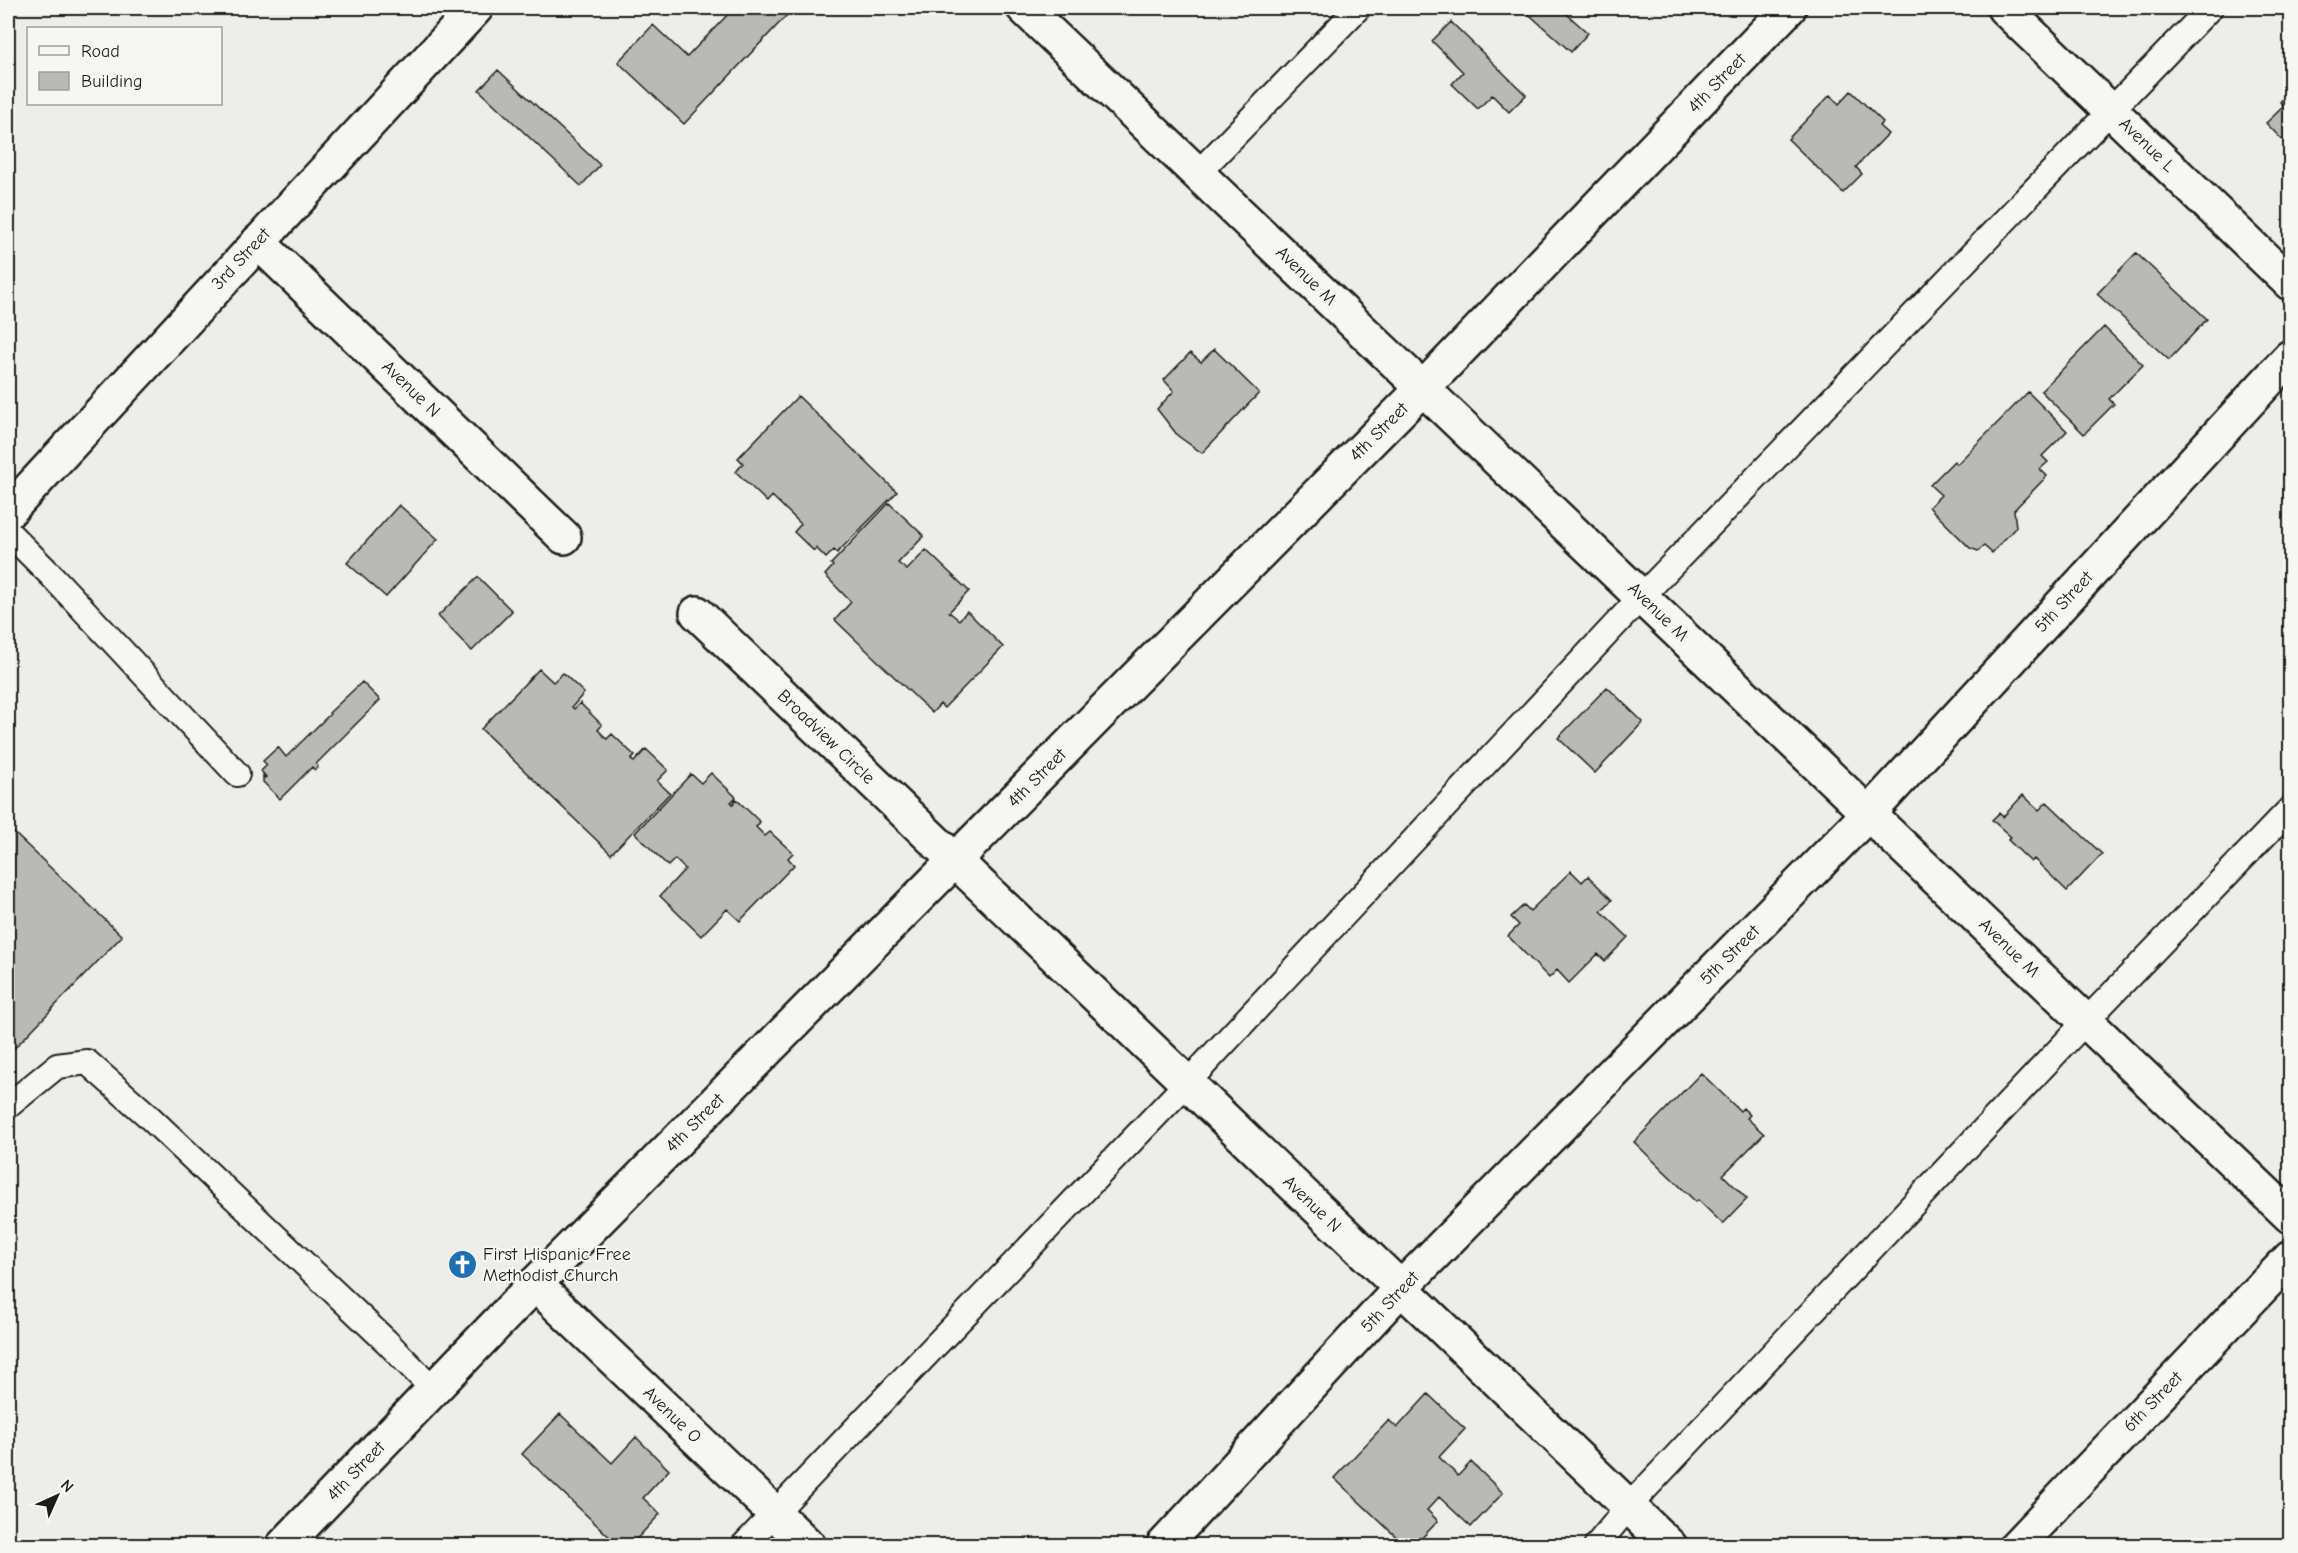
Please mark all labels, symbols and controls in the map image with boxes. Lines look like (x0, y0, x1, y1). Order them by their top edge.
legend (27, 27, 222, 105)
text: Road (81, 41, 120, 62)
street label: 4th Street (1684, 48, 1751, 117)
text: Building (81, 71, 143, 92)
street label: Avenue L (2115, 113, 2179, 177)
street label: 3rd Street (207, 223, 275, 294)
street label: Avenue M (1271, 242, 1341, 310)
street label: Avenue N (378, 356, 444, 422)
street label: 4th Street (1345, 398, 1413, 466)
street label: 5th Street (2031, 567, 2098, 637)
street label: Avenue M (1623, 578, 1693, 646)
street label: Broadview Circle (773, 685, 879, 789)
street label: 4th Street (1003, 744, 1071, 812)
street label: Avenue M (1974, 914, 2044, 982)
street label: 5th Street (1696, 920, 1765, 989)
street label: 4th Street (661, 1089, 729, 1157)
street label: Avenue N (1279, 1171, 1345, 1237)
place label: First Hispanic Free Methodist Church (483, 1244, 631, 1286)
church icon: First Hispanic Free Methodist Church (446, 1248, 478, 1280)
street label: 5th Street (1357, 1267, 1424, 1337)
street label: 6th Street (2119, 1367, 2187, 1436)
street label: Avenue O (639, 1382, 705, 1448)
street label: 4th Street (323, 1436, 390, 1505)
north arrow (27, 1466, 87, 1526)
text: N (57, 1476, 77, 1496)

